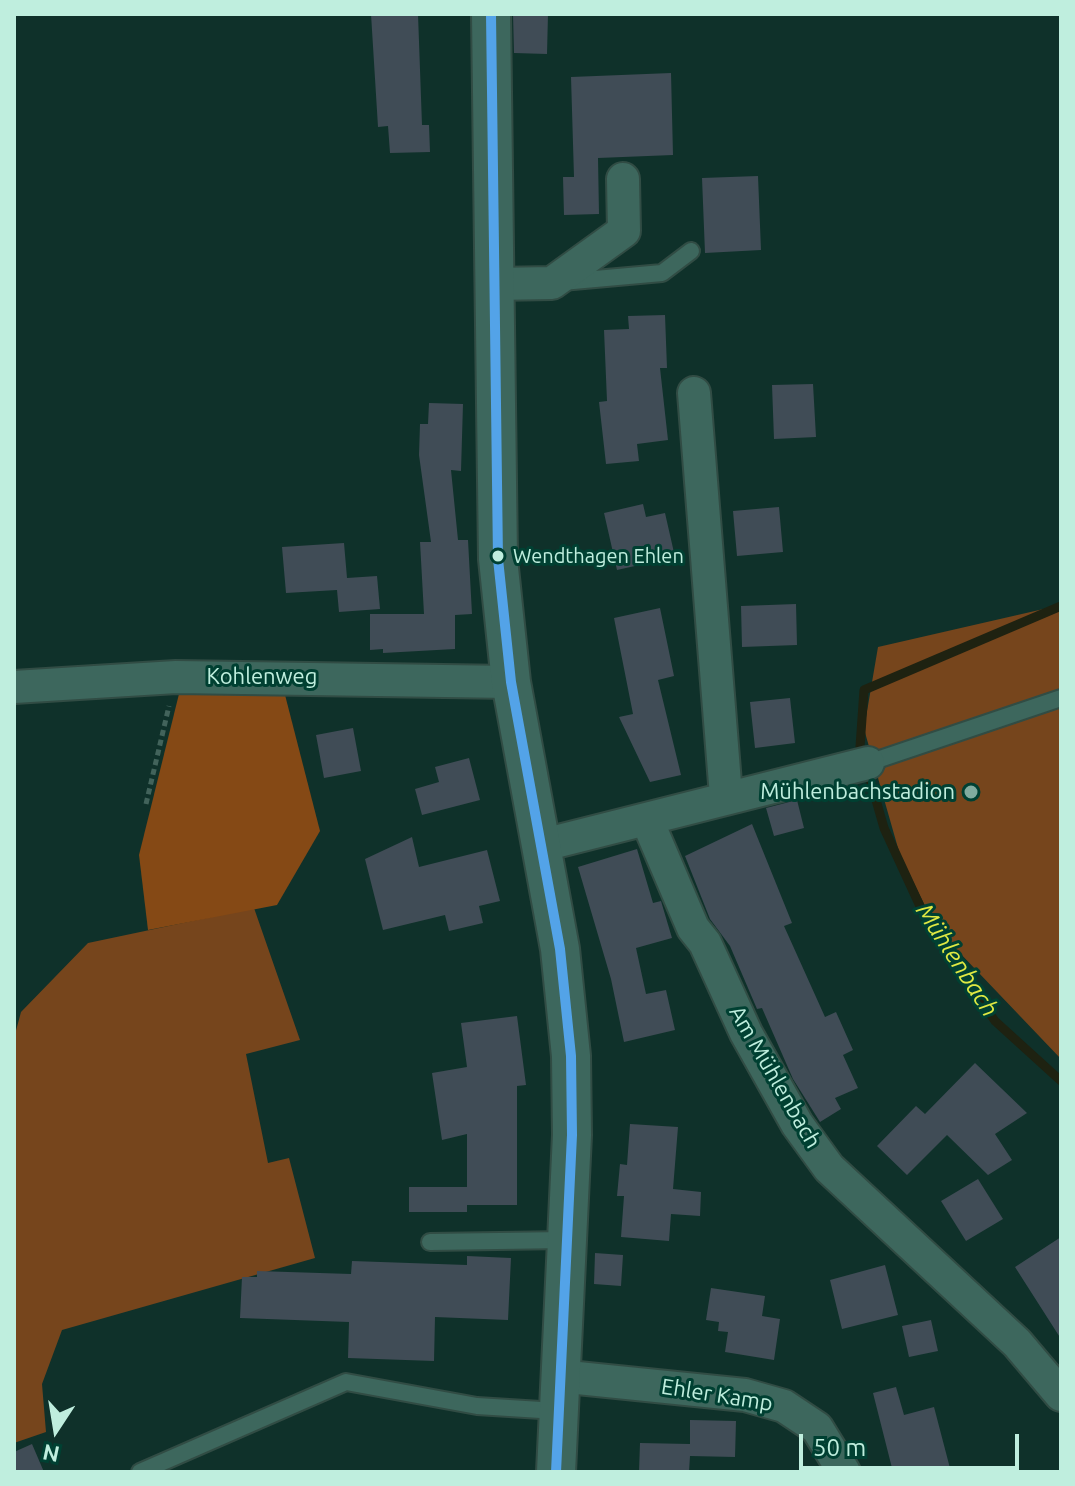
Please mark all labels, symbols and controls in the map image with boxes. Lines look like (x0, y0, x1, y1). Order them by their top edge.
place label: Wendthagen Ehlen (513, 544, 684, 568)
marker: Wendthagen Ehlen (490, 548, 506, 564)
street label: Kohlenweg (207, 664, 317, 690)
place label: Mühlenbachstadion (760, 779, 955, 805)
marker: Mühlenbachstadion (962, 783, 980, 801)
water label: Mühlenbach (910, 898, 1004, 1022)
street label: Am Mühlenbach (724, 1001, 826, 1153)
street label: Ehler Kamp (659, 1373, 775, 1417)
north arrow (16, 1390, 96, 1470)
scale bar (803, 1418, 1023, 1468)
text: 50 m (813, 1434, 866, 1461)
text: N (40, 1440, 62, 1468)

